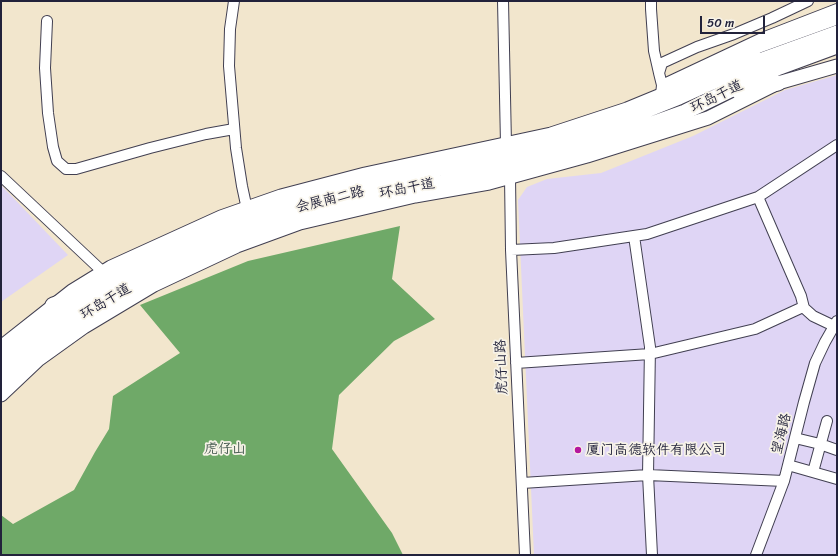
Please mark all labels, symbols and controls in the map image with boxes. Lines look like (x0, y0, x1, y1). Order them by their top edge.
scale bar (702, 8, 767, 34)
text: 50 m (707, 12, 734, 34)
street label: 环岛干道 (688, 77, 746, 117)
street label: 环岛干道 (378, 175, 436, 203)
street label: 会展南二路 (294, 183, 366, 217)
street label: 环岛干道 (78, 280, 134, 324)
street label: 虎仔山路 (493, 339, 511, 395)
street label: 望海路 (769, 412, 795, 456)
park label: 虎仔山 (204, 441, 246, 457)
place label: 厦门高德软件有限公司 (586, 442, 726, 458)
marker: 厦门高德软件有限公司 (573, 445, 583, 455)

